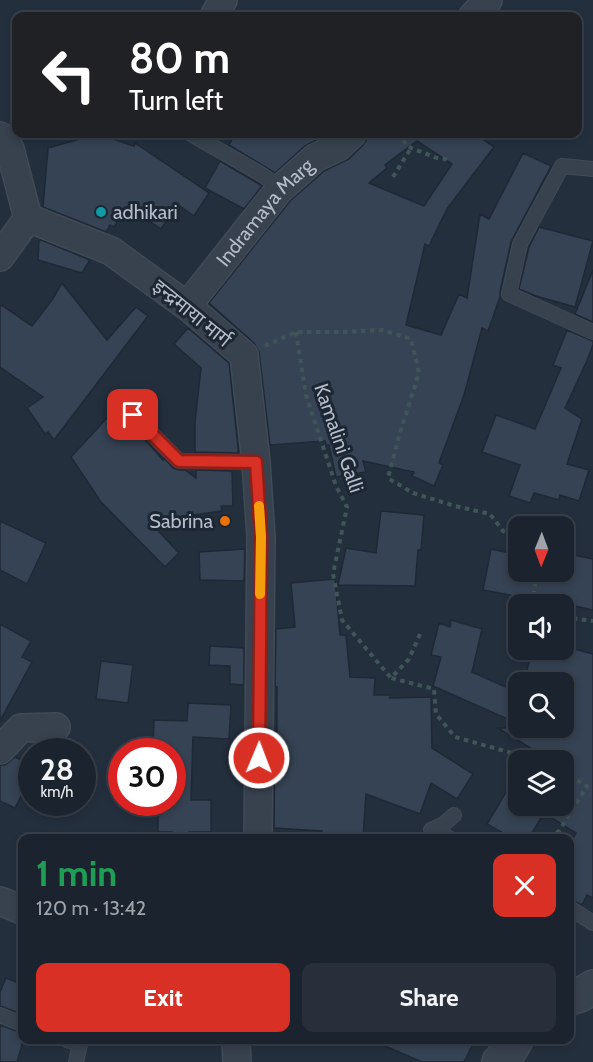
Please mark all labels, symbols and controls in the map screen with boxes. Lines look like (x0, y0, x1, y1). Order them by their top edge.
text: 80 m (129, 32, 230, 84)
icon: left (30, 36, 108, 114)
text: Turn left (129, 84, 223, 117)
street label: Indramaya Marg (211, 153, 319, 271)
place label: adhikari (113, 200, 178, 224)
marker: adhikari (94, 205, 108, 219)
street label: इन्द्रमाया मार्ग (148, 274, 237, 352)
street label: Kamalini Galli (309, 380, 369, 496)
pin (107, 389, 158, 440)
icon: arrive (116, 398, 149, 431)
place label: Sabrina (149, 509, 213, 533)
marker: Sabrina (218, 514, 232, 528)
north arrow (508, 516, 574, 582)
map controls (508, 516, 574, 816)
button: sound (508, 594, 574, 660)
button: search (508, 672, 574, 738)
position arrow (227, 726, 291, 790)
speed limit sign: 30 (108, 738, 186, 816)
button: layers (508, 750, 574, 816)
text: 28 (40, 751, 74, 788)
text: km/h (41, 783, 73, 801)
text: 1 min (36, 851, 117, 895)
button: close (493, 854, 556, 917)
text: 120 m · 13:42 (36, 896, 146, 920)
button: Exit (36, 963, 290, 1032)
button: Share (302, 963, 556, 1032)

